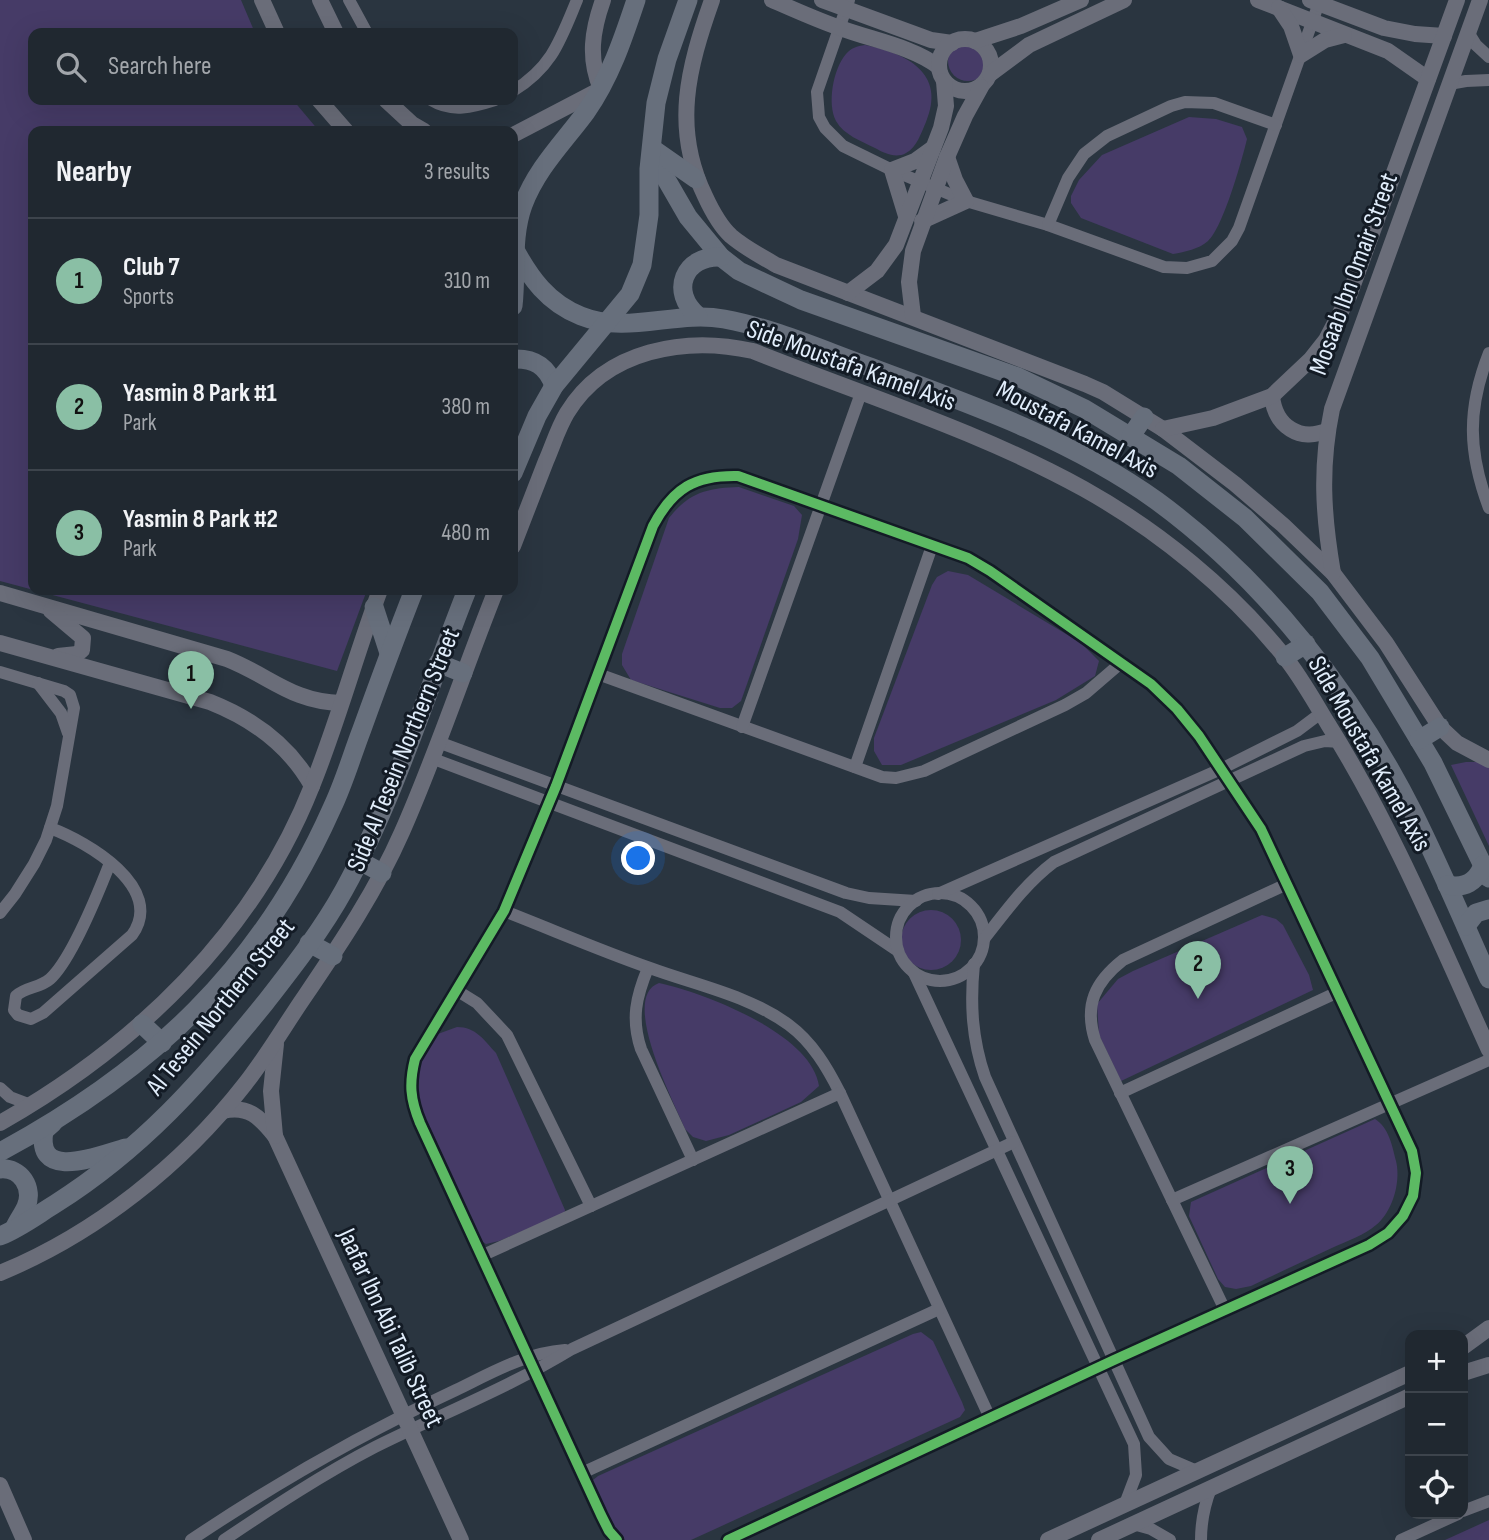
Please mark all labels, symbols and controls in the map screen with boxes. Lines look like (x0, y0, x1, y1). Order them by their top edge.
search box (28, 28, 518, 105)
icon: search (52, 48, 90, 86)
text: Search here (108, 51, 211, 82)
text: Nearby (56, 154, 132, 190)
text: 3 results (424, 158, 490, 186)
street label: Mosaab Ibn Omair Street (1303, 169, 1405, 379)
text: Club 7 (123, 252, 180, 283)
text: 1 (74, 267, 84, 295)
text: 310 m (444, 267, 490, 295)
text: Sports (123, 283, 174, 311)
street label: Side Moustafa Kamel Axis (742, 314, 960, 418)
street label: Moustafa Kamel Axis (991, 374, 1163, 486)
text: Yasmin 8 Park #1 (123, 378, 277, 409)
text: 2 (74, 393, 84, 421)
text: 380 m (442, 393, 490, 421)
text: Park (123, 409, 157, 437)
text: Yasmin 8 Park #2 (123, 504, 278, 535)
text: 3 (74, 519, 84, 547)
text: 480 m (442, 519, 490, 547)
text: Park (123, 535, 157, 563)
street label: Side Al Tesein Northern Street (341, 624, 467, 876)
pin: 1 (168, 651, 214, 709)
street label: Side Moustafa Kamel Axis (1301, 651, 1437, 857)
your location (621, 841, 655, 875)
street label: Al Tesein Northern Street (140, 912, 302, 1102)
pin: 2 (1175, 941, 1221, 999)
pin: 3 (1267, 1146, 1313, 1204)
street label: Jaafar Ibn Abi Talib Street (330, 1223, 450, 1432)
map controls (1405, 1330, 1468, 1519)
button: + (1405, 1330, 1468, 1393)
button: − (1405, 1393, 1468, 1456)
button: locate (1405, 1456, 1468, 1519)

